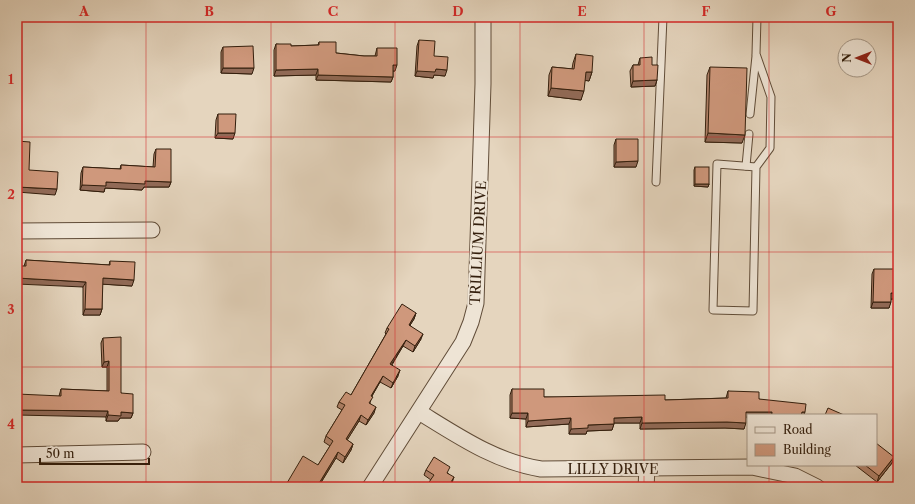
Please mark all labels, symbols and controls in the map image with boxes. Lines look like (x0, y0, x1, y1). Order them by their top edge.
text: A (78, 3, 90, 19)
text: B (204, 3, 214, 19)
text: C (328, 3, 338, 19)
text: D (452, 3, 464, 19)
text: E (577, 3, 587, 19)
text: F (702, 3, 711, 19)
text: G (825, 3, 837, 19)
north arrow (837, 38, 877, 78)
text: N (840, 53, 854, 63)
text: 1 (8, 71, 14, 87)
street label: TRILLIUM DRIVE (466, 180, 490, 306)
text: 2 (7, 186, 15, 202)
text: 3 (7, 301, 15, 317)
legend (747, 414, 877, 466)
text: 4 (7, 416, 15, 432)
text: Road (783, 422, 813, 437)
scale bar (40, 440, 149, 466)
text: Building (783, 442, 831, 457)
text: 50 m (46, 446, 75, 461)
street label: LILLY DRIVE (567, 460, 659, 478)

